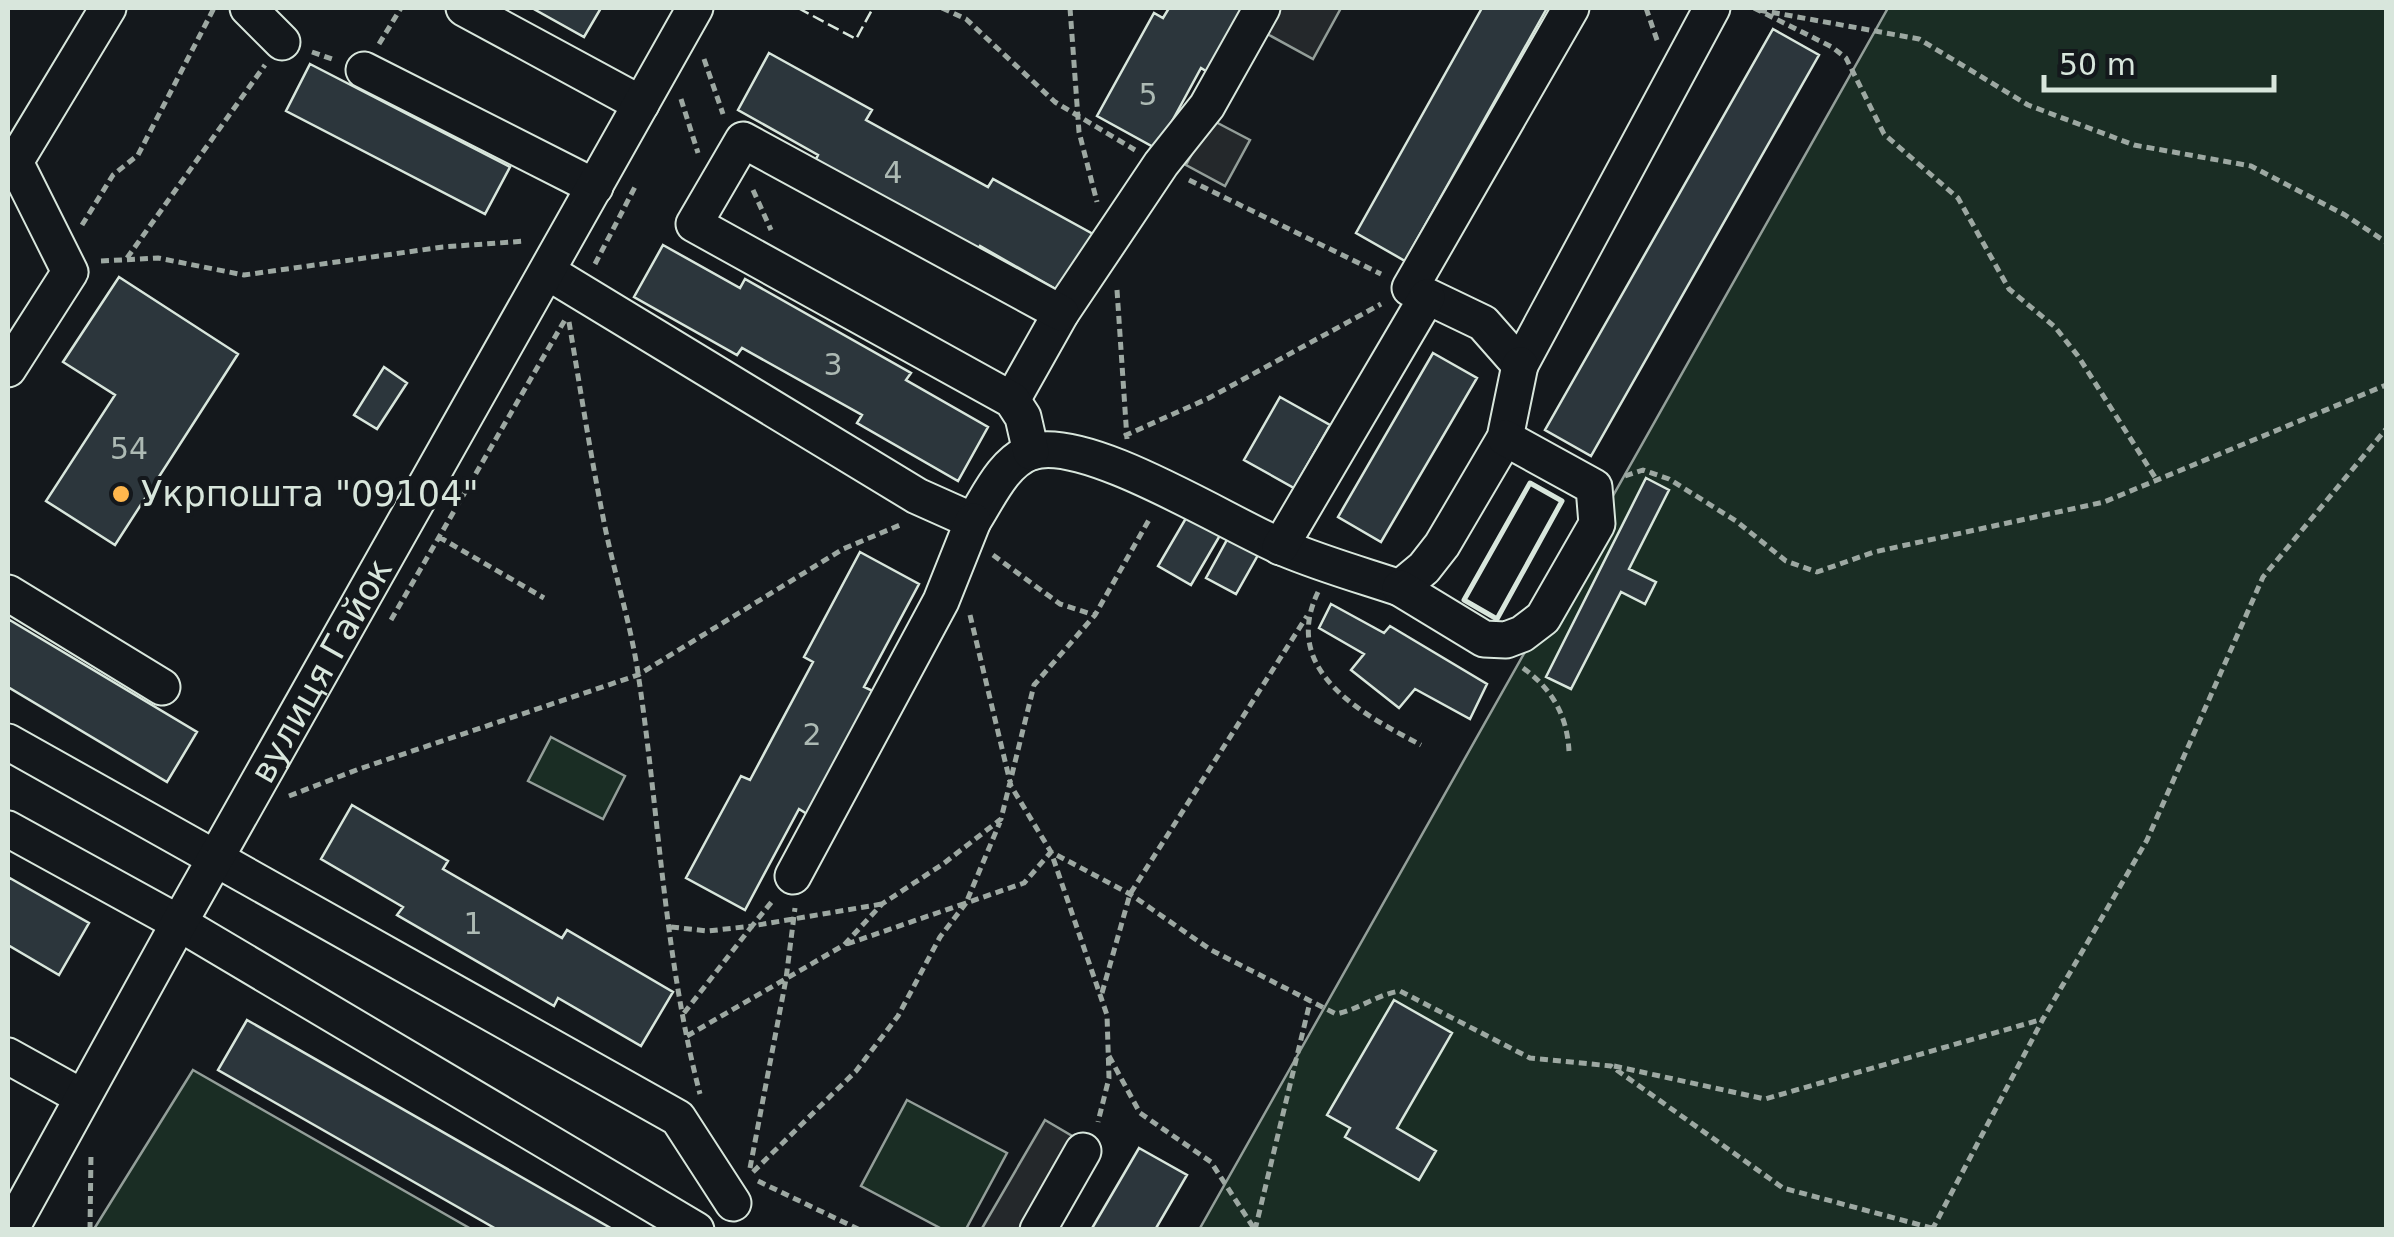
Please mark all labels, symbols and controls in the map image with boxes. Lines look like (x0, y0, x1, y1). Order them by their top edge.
scale bar (2044, 30, 2274, 92)
text: 50 m (2059, 47, 2136, 82)
house number: 5 (1138, 77, 1158, 112)
house number: 4 (883, 155, 903, 190)
house number: 3 (823, 347, 843, 382)
house number: 54 (110, 431, 148, 466)
place label: Укрпошта "09104" (141, 474, 479, 514)
marker: Укрпошта "09104" (110, 483, 132, 505)
street label: вулиця Гайок (242, 552, 400, 790)
house number: 2 (802, 717, 822, 752)
house number: 1 (463, 906, 483, 941)

